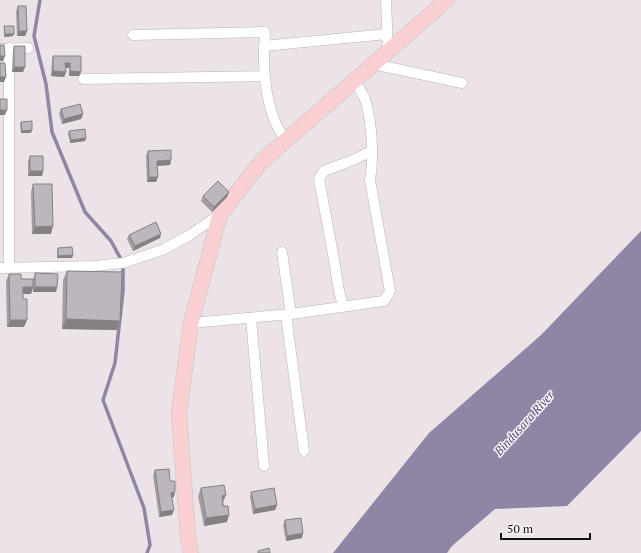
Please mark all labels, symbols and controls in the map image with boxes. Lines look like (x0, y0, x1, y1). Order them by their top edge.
water label: Bindusara River (490, 387, 558, 459)
scale bar (501, 515, 590, 541)
text: 50 m (507, 521, 534, 536)

